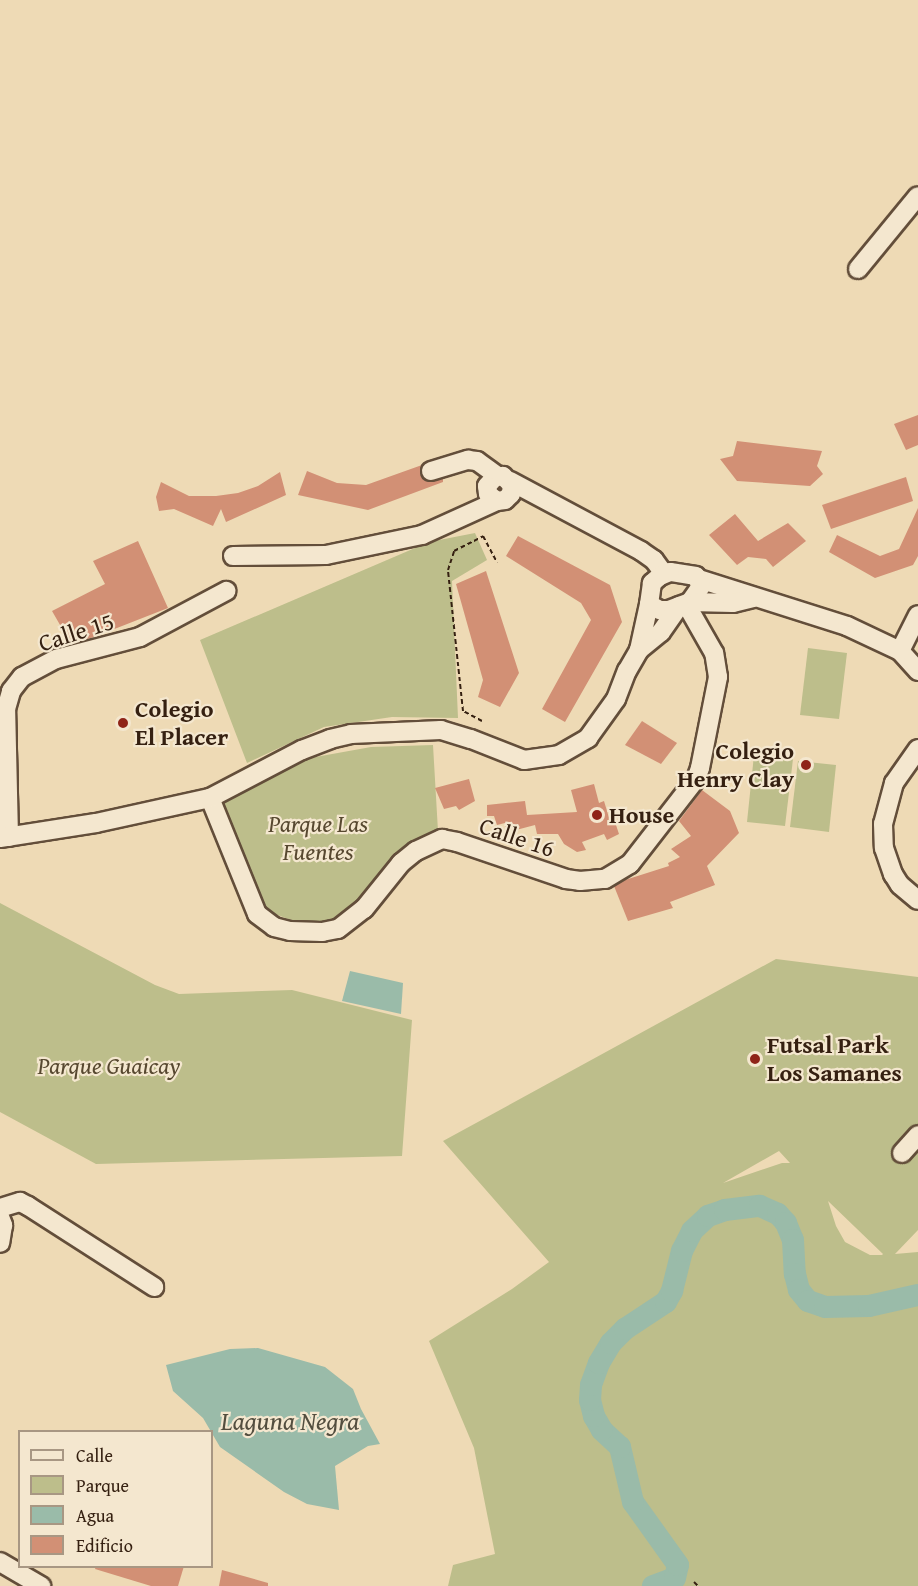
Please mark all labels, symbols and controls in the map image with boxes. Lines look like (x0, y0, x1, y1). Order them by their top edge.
street label: Calle 15 (35, 606, 117, 658)
place label: Colegio El Placer (135, 695, 228, 751)
marker: Colegio El Placer (116, 716, 130, 730)
place label: Colegio Henry Clay (677, 737, 794, 793)
marker: Colegio Henry Clay (799, 758, 813, 772)
place label: House (609, 801, 674, 829)
marker: House (590, 808, 604, 822)
park label: Parque Las Fuentes (268, 810, 368, 866)
street label: Calle 16 (476, 811, 558, 863)
place label: Futsal Park Los Samanes (767, 1031, 902, 1087)
park label: Parque Guaicay (38, 1052, 180, 1080)
marker: Futsal Park Los Samanes (748, 1052, 762, 1066)
water label: Laguna Negra (221, 1405, 359, 1437)
legend (18, 1430, 213, 1568)
text: Calle (76, 1442, 113, 1469)
text: Parque (76, 1472, 129, 1499)
text: Agua (76, 1502, 114, 1529)
text: Edificio (76, 1532, 133, 1559)

